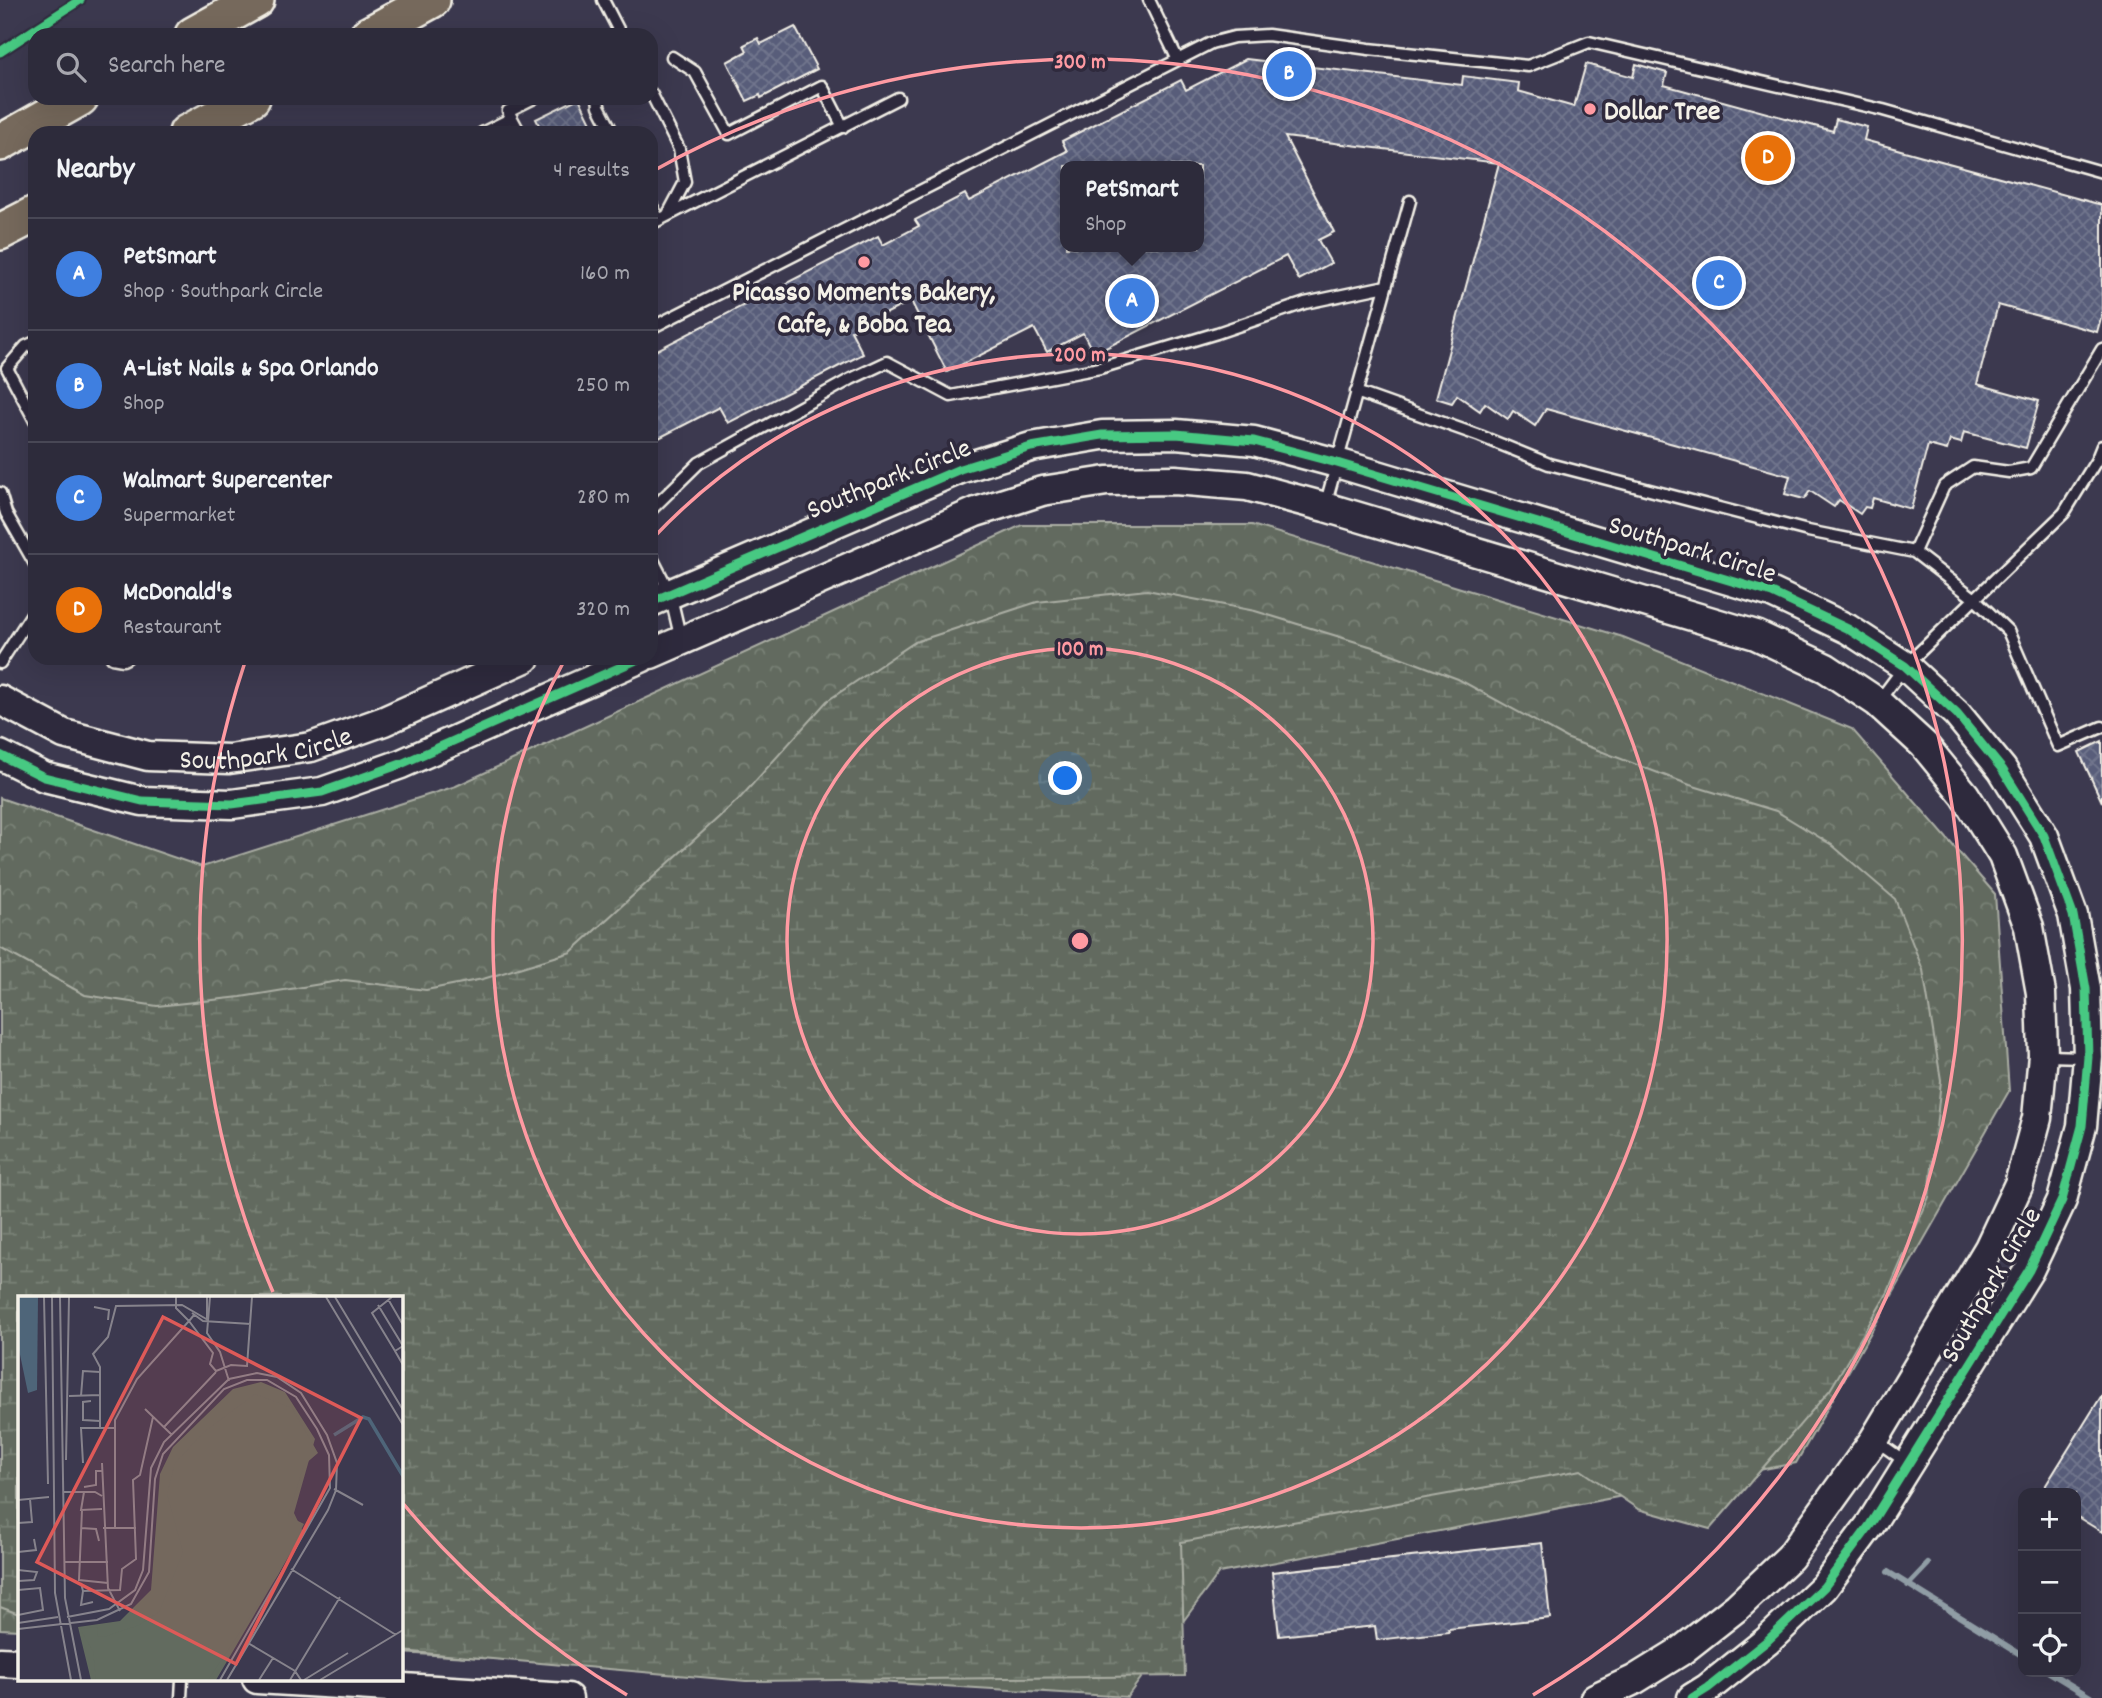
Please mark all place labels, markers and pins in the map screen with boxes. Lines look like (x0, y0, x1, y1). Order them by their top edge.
pin: B (1266, 48, 1312, 100)
place label: Dollar Tree (1604, 94, 1720, 134)
marker: Dollar Tree (1582, 101, 1598, 117)
pin: D (1745, 132, 1791, 184)
marker: Picasso Moments Bakery, Cafe, & Boba Tea (856, 254, 872, 270)
pin: C (1696, 257, 1742, 309)
place label: Picasso Moments Bakery, Cafe, & Boba Tea (732, 275, 996, 347)
pin: A (1109, 275, 1155, 327)
centre of rings (1068, 929, 1092, 953)

